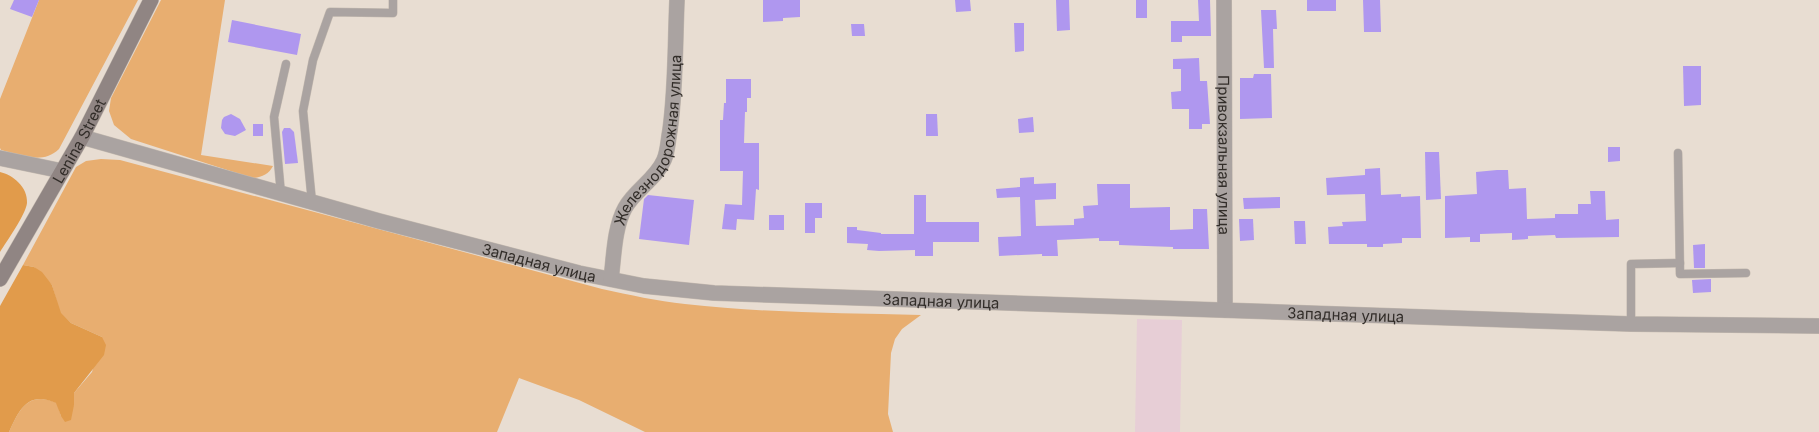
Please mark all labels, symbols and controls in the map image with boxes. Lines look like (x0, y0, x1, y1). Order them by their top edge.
street label: Железнодорожная улица (609, 54, 685, 228)
street label: Привокзальная улица (1215, 75, 1234, 235)
street label: Lenina Street (48, 95, 109, 187)
street label: Западная улица (480, 239, 598, 286)
street label: Западная улица (882, 289, 1000, 312)
street label: Западная улица (1287, 303, 1404, 326)

